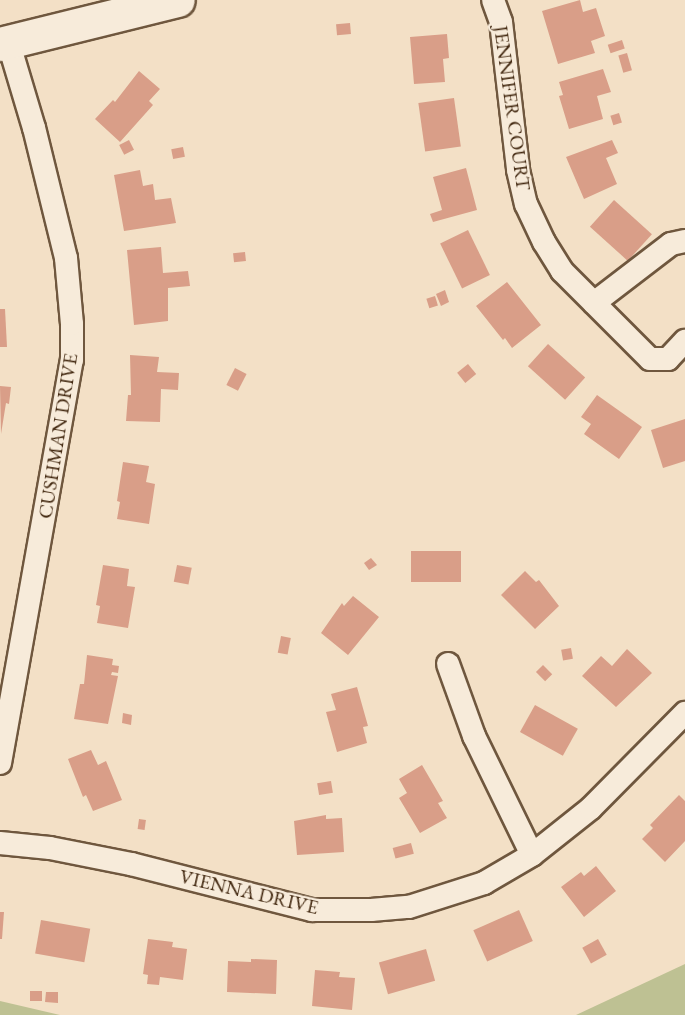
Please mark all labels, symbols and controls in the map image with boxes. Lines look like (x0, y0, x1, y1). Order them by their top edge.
street label: JENNIFER COURT (489, 24, 535, 192)
street label: CUSHMAN DRIVE (33, 352, 83, 520)
street label: VIENNA DRIVE (177, 864, 321, 920)

